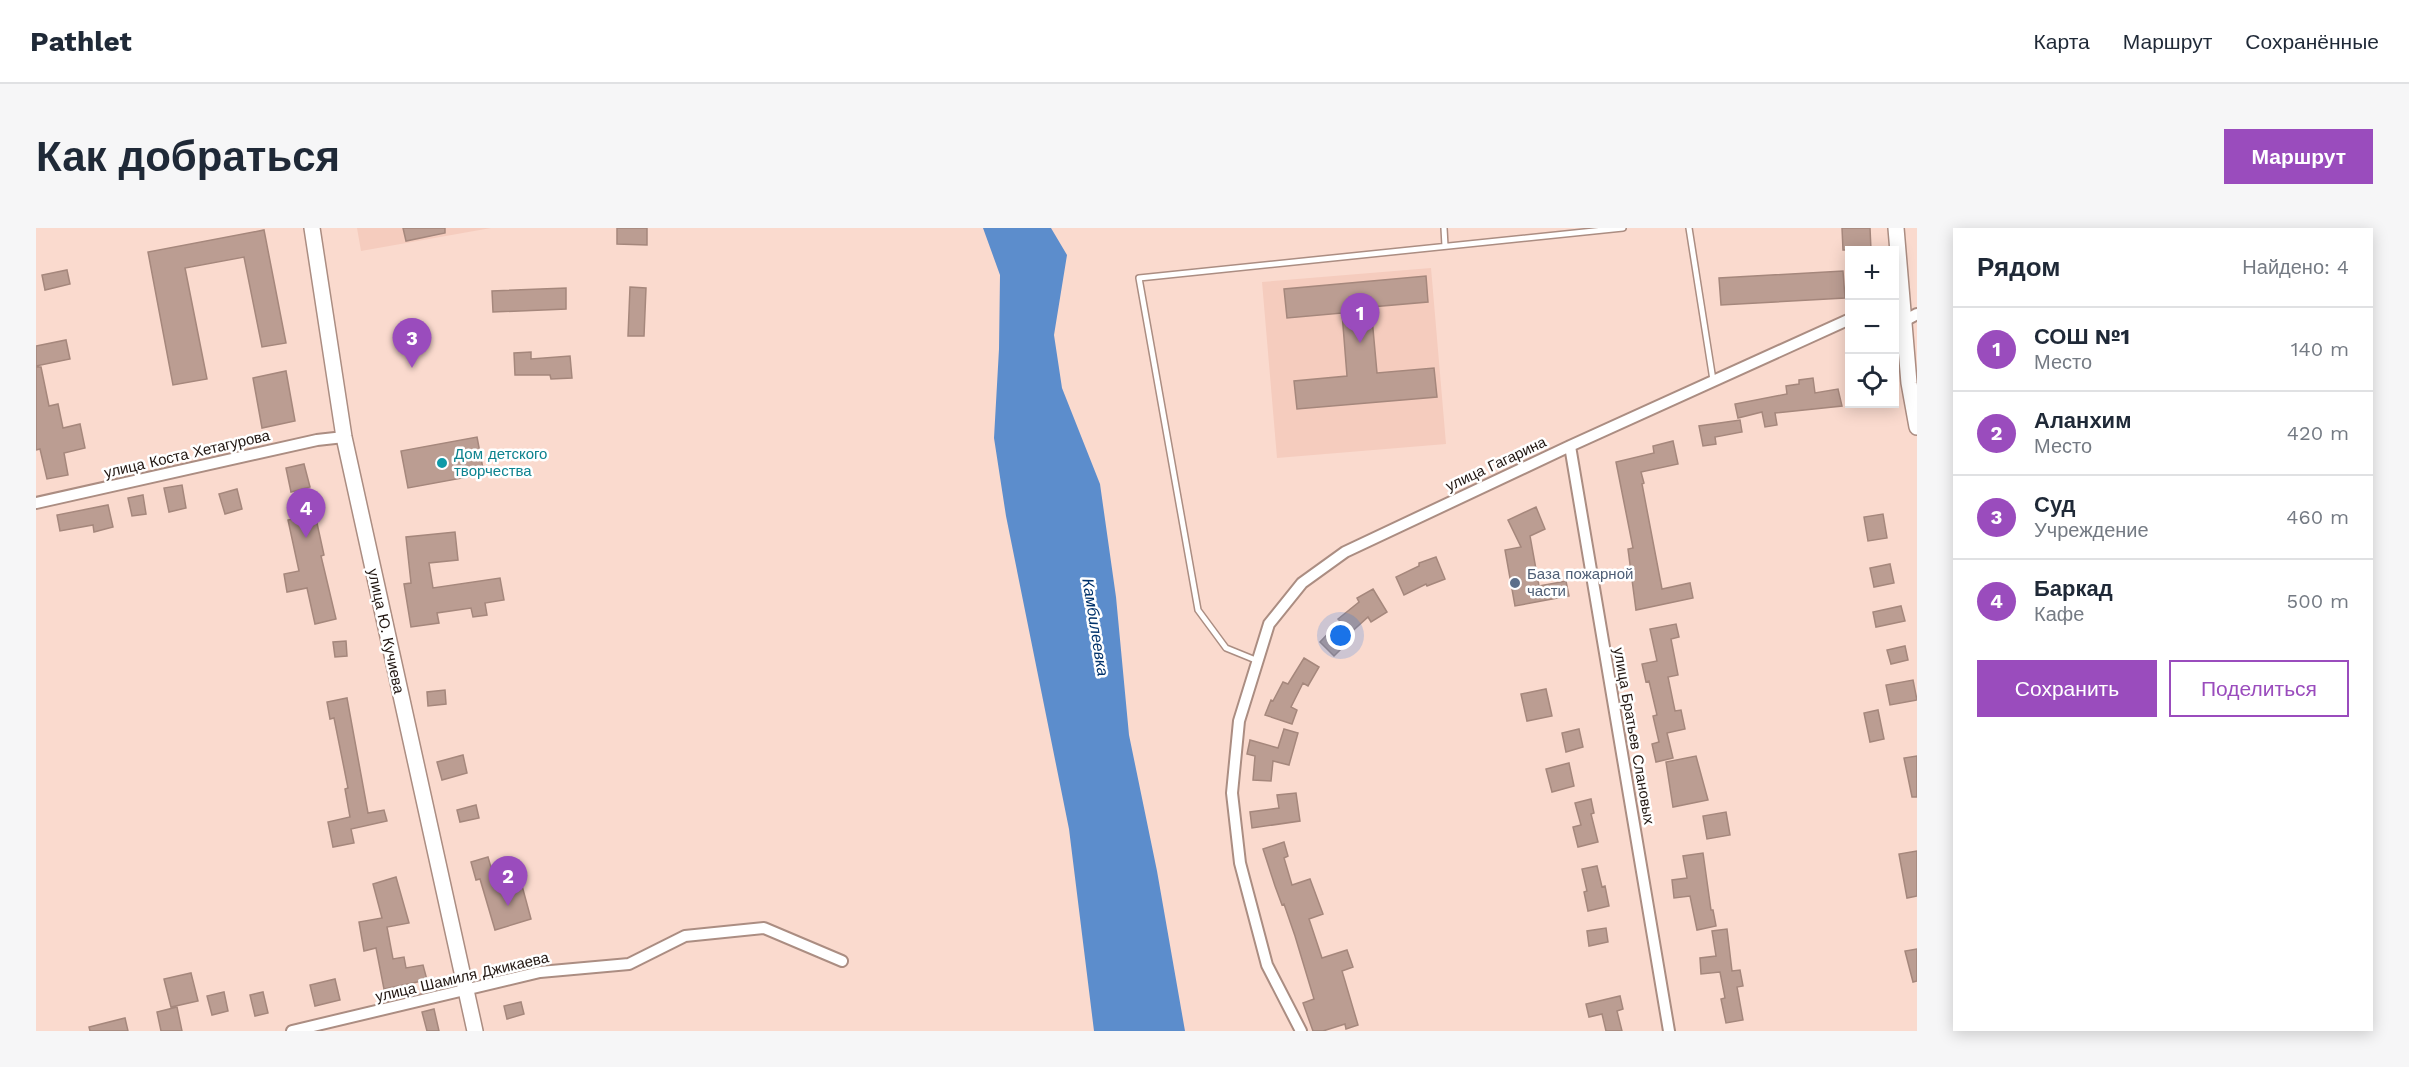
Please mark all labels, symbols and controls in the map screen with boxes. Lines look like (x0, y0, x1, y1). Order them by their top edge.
text: Pathlet (30, 25, 132, 58)
text: Карта (2034, 29, 2090, 54)
text: Маршрут (2123, 29, 2212, 54)
text: Сохранённые (2245, 29, 2379, 54)
button: Маршрут (2224, 129, 2373, 184)
text: Как добраться (36, 132, 340, 181)
map controls (1845, 246, 1899, 408)
button: + (1845, 246, 1899, 300)
text: Рядом (1977, 252, 2060, 282)
text: Найдено: 4 (2242, 255, 2349, 279)
pin: 1 (1340, 294, 1380, 343)
button: − (1845, 300, 1899, 354)
pin: 3 (392, 318, 431, 368)
text: СОШ №1 (2034, 324, 2130, 349)
text: 1 (1992, 337, 2001, 361)
text: 140 m (2291, 337, 2349, 361)
text: Место (2034, 350, 2092, 374)
button: locate (1845, 354, 1899, 408)
text: Аланхим (2034, 408, 2131, 433)
text: 2 (1991, 421, 2002, 445)
text: 420 m (2287, 421, 2349, 445)
street label: улица Коста Хетагурова (102, 426, 272, 482)
street label: улица Гагарина (1443, 433, 1550, 495)
text: Место (2034, 434, 2092, 458)
place label: Дом детского творчества (454, 445, 547, 480)
marker: Дом детского творчества (435, 456, 449, 470)
pin: 4 (286, 488, 326, 538)
text: Суд (2034, 492, 2076, 517)
text: 3 (1991, 505, 2002, 529)
text: 460 m (2286, 505, 2349, 529)
text: Учреждение (2034, 518, 2149, 542)
place label: База пожарной части (1527, 565, 1633, 600)
street label: улица Ю. Кучиева (364, 567, 408, 696)
marker: База пожарной части (1508, 576, 1522, 590)
text: Баркад (2034, 576, 2113, 601)
water label: Камбилеевка (1078, 577, 1113, 677)
text: 4 (1990, 589, 2003, 613)
text: 500 m (2287, 589, 2349, 613)
text: Кафе (2034, 602, 2084, 626)
your location (1326, 621, 1355, 650)
street label: улица Братьев Слановых (1610, 646, 1659, 826)
button: Сохранить (1977, 660, 2157, 717)
button: Поделиться (2169, 660, 2349, 717)
pin: 2 (488, 856, 528, 906)
street label: улица Шамиля Джикаева (374, 948, 551, 1006)

